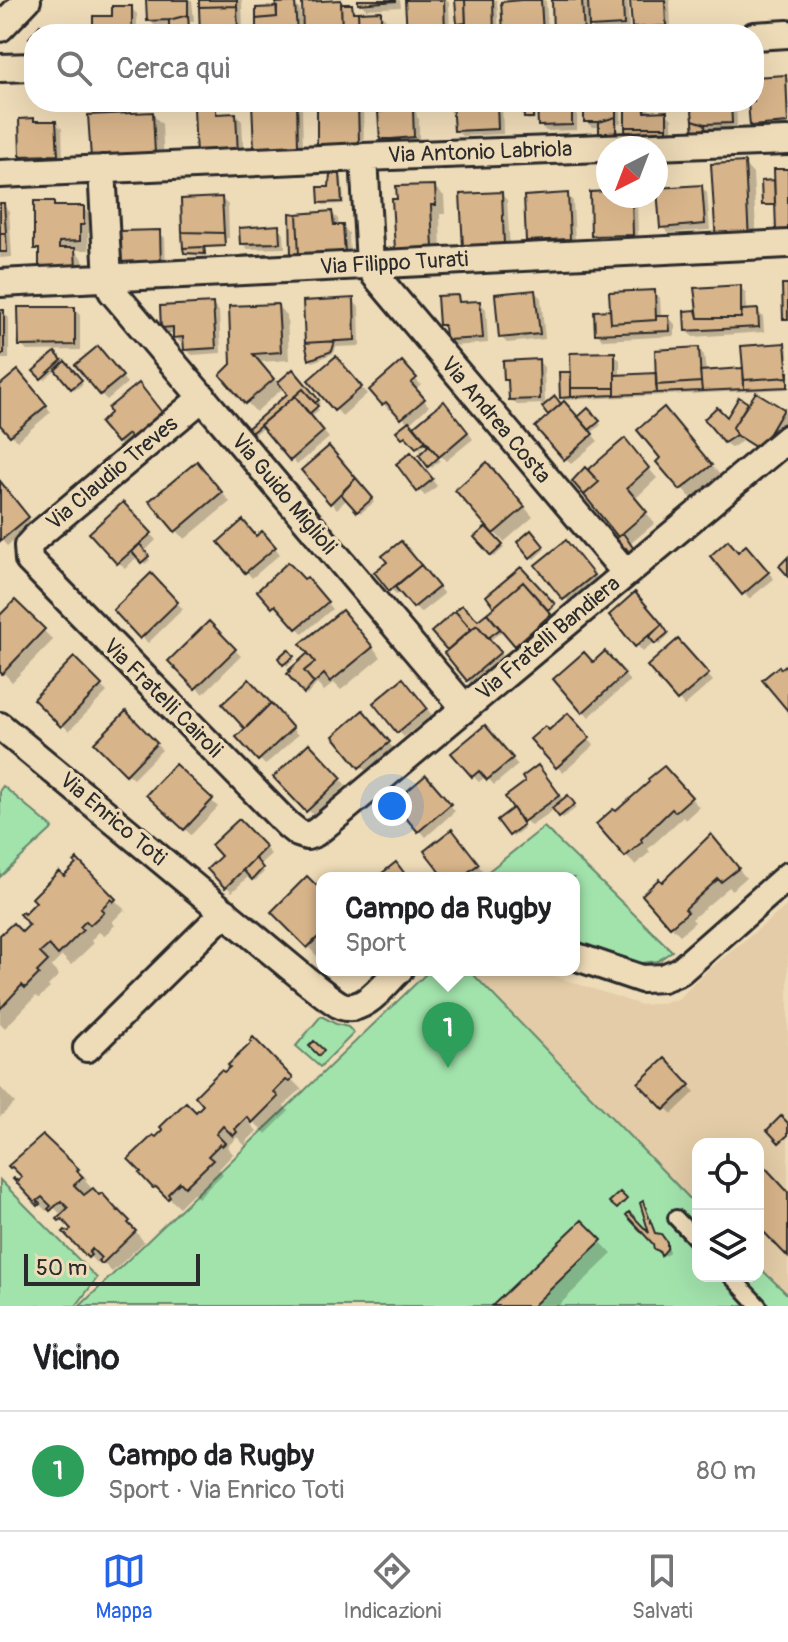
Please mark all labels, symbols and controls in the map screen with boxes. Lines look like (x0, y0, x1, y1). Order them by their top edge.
search box (24, 24, 764, 112)
icon: search (52, 46, 96, 90)
text: Cerca qui (116, 50, 230, 87)
street label: Via Antonio Labriola (387, 135, 573, 169)
north arrow (596, 136, 668, 208)
street label: Via Filippo Turati (319, 245, 469, 281)
street label: Via Andrea Costa (435, 351, 557, 489)
street label: Via Claudio Treves (40, 410, 184, 536)
street label: Via Guido Miglioli (225, 428, 343, 560)
street label: Via Fratelli Bandiera (470, 570, 626, 706)
street label: Via Fratelli Cairoli (97, 632, 229, 764)
street label: Via Enrico Toti (54, 766, 172, 872)
your location (372, 786, 412, 826)
popup (316, 872, 580, 976)
text: Campo da Rugby (345, 890, 551, 927)
text: Sport (345, 927, 406, 959)
pin: 1 (422, 1002, 474, 1068)
map controls (692, 1138, 764, 1282)
button: locate (692, 1138, 764, 1210)
button: layers (692, 1210, 764, 1282)
scale bar (24, 1250, 200, 1286)
text: 50 m (36, 1254, 87, 1282)
text: Vicino (32, 1337, 120, 1380)
text: Campo da Rugby (108, 1437, 314, 1474)
text: 1 (53, 1455, 63, 1487)
text: 80 m (696, 1455, 756, 1487)
text: Sport · Via Enrico Toti (108, 1474, 344, 1506)
tab: Mappa (95, 1549, 152, 1625)
tab: Indicazioni (343, 1549, 441, 1625)
tab: Salvati (632, 1549, 693, 1625)

